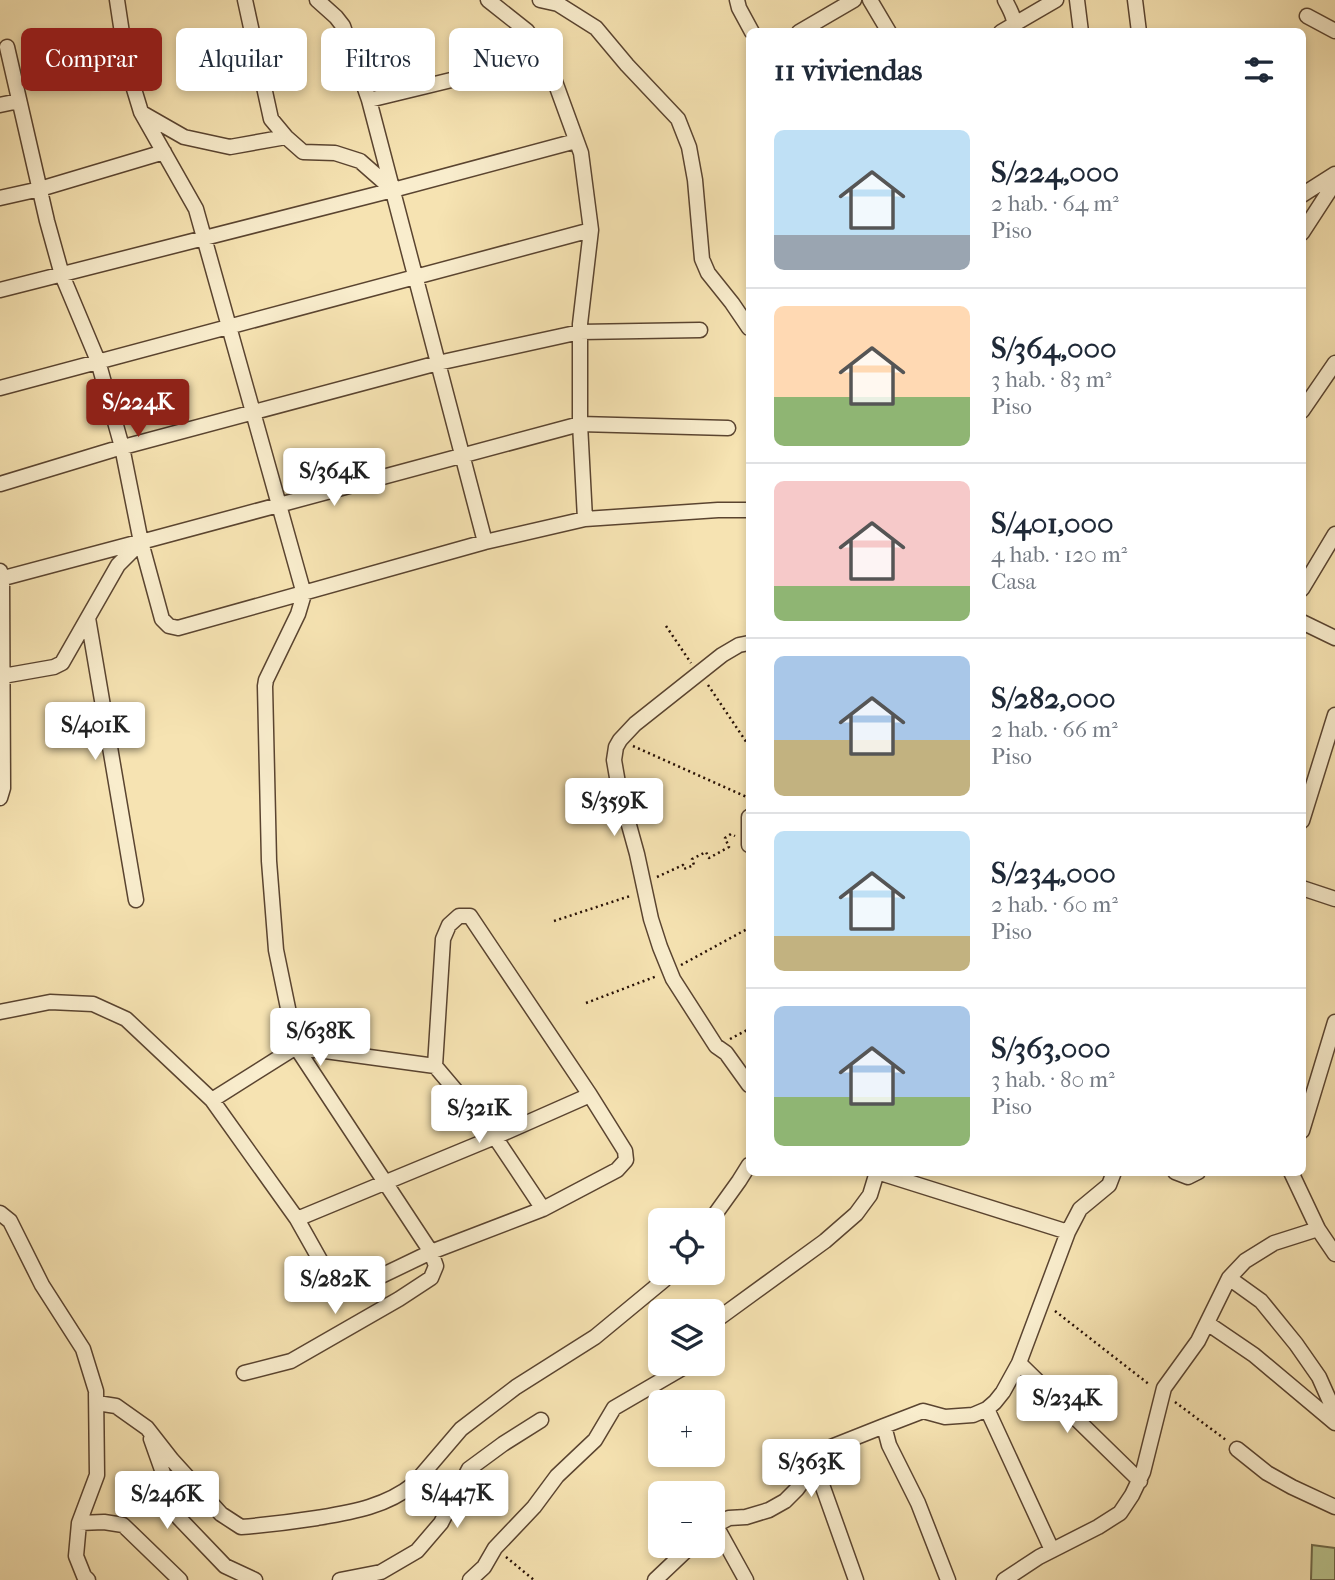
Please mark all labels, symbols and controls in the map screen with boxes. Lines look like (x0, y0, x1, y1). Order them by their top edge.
chip: Comprar (21, 28, 162, 91)
chip: Alquilar (176, 28, 307, 91)
chip: Filtros (321, 28, 435, 91)
chip: Nuevo (449, 28, 563, 91)
icon: filters (1240, 51, 1278, 89)
text: 11 viviendas (774, 53, 922, 88)
text: S/224,000 (991, 155, 1119, 190)
icon: home (830, 158, 914, 242)
text: 2 hab. · 64 m² (991, 190, 1119, 217)
text: Piso (991, 217, 1032, 244)
text: S/364,000 (991, 331, 1117, 366)
icon: home (830, 334, 914, 418)
text: 3 hab. · 83 m² (991, 366, 1111, 393)
pin: S/224K (81, 380, 195, 439)
text: S/224K (102, 388, 174, 415)
text: Piso (991, 393, 1032, 420)
pin: S/364K (277, 448, 391, 508)
text: S/364K (299, 457, 369, 484)
text: S/401,000 (991, 506, 1114, 541)
icon: home (830, 509, 914, 593)
text: 4 hab. · 120 m² (991, 541, 1127, 568)
text: Casa (991, 568, 1036, 595)
text: S/282,000 (991, 681, 1116, 716)
icon: home (830, 684, 914, 768)
pin: S/401K (38, 702, 152, 762)
text: S/401K (61, 711, 129, 738)
text: 2 hab. · 66 m² (991, 716, 1118, 743)
text: Piso (991, 743, 1032, 770)
pin: S/359K (557, 778, 671, 838)
text: S/359K (581, 787, 647, 814)
text: S/234,000 (991, 856, 1116, 891)
icon: home (830, 859, 914, 943)
text: 2 hab. · 60 m² (991, 891, 1118, 918)
text: Piso (991, 918, 1032, 945)
pin: S/638K (263, 1009, 377, 1068)
text: S/638K (286, 1017, 354, 1044)
text: S/363,000 (991, 1031, 1111, 1066)
icon: home (830, 1034, 914, 1118)
text: 3 hab. · 80 m² (991, 1066, 1115, 1093)
pin: S/321K (422, 1086, 536, 1145)
text: Piso (991, 1093, 1032, 1120)
text: S/321K (447, 1094, 511, 1121)
map controls (648, 1208, 725, 1558)
button: locate (648, 1208, 725, 1285)
pin: S/282K (278, 1256, 392, 1316)
text: S/282K (300, 1265, 370, 1292)
button: layers (648, 1299, 725, 1376)
pin: S/234K (1010, 1376, 1124, 1435)
text: S/234K (1032, 1384, 1102, 1411)
button: + (648, 1390, 725, 1467)
pin: S/363K (754, 1440, 868, 1499)
text: S/363K (778, 1448, 844, 1475)
pin: S/447K (400, 1470, 514, 1530)
pin: S/246K (110, 1472, 224, 1531)
text: S/447K (421, 1479, 493, 1506)
text: S/246K (131, 1480, 203, 1507)
button: − (648, 1481, 725, 1558)

